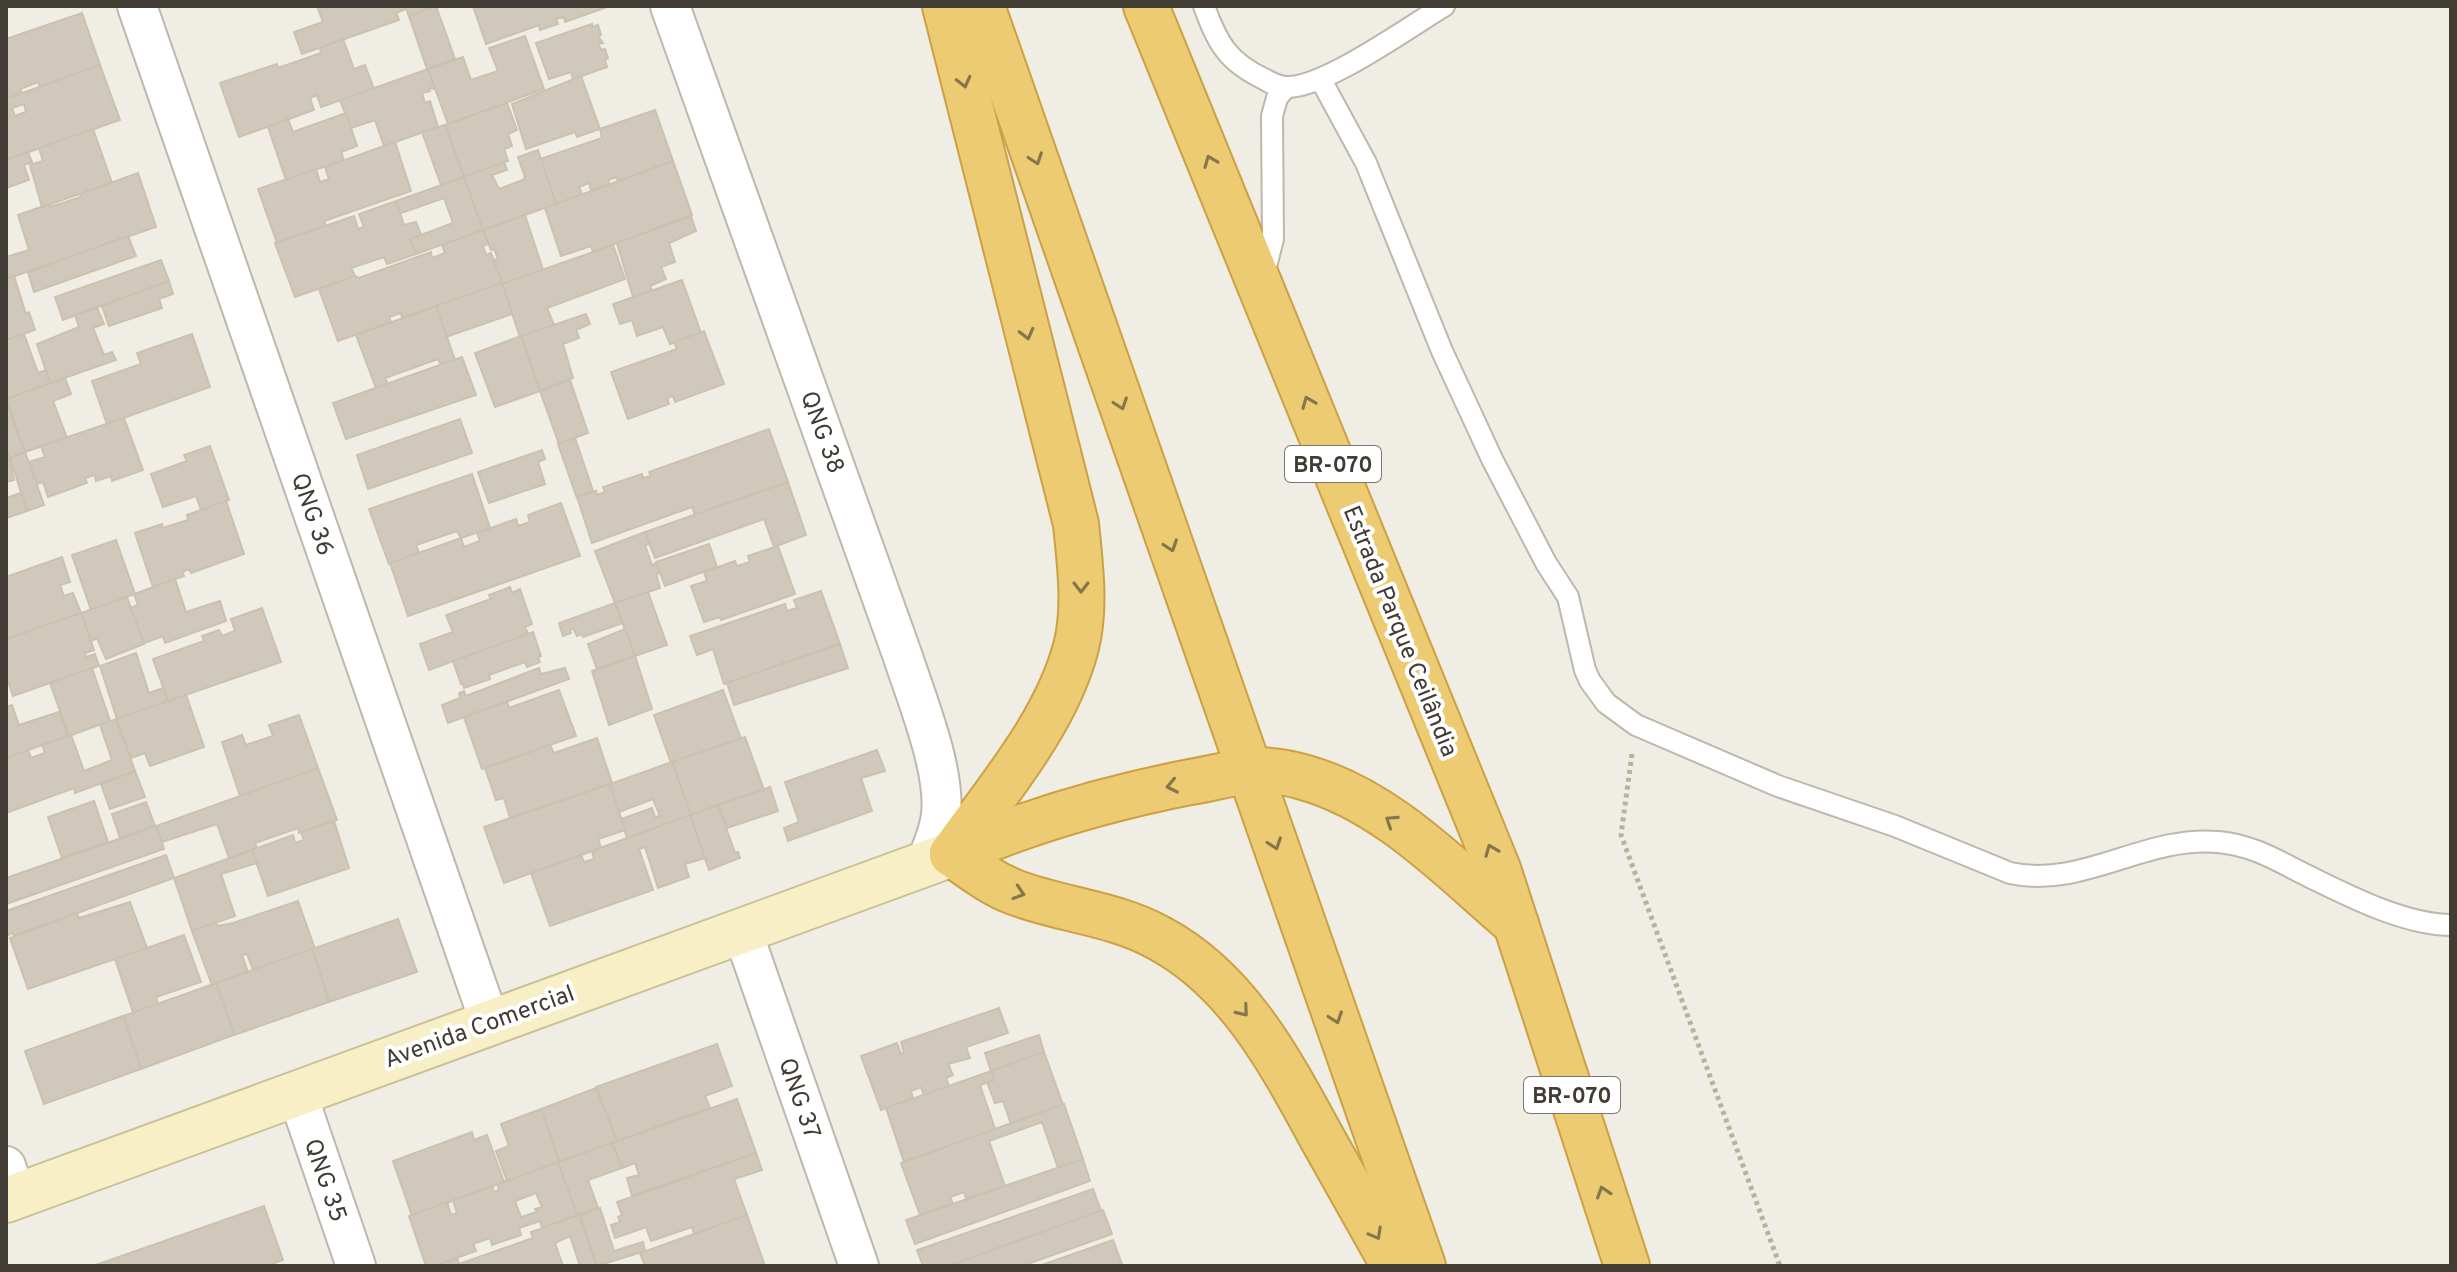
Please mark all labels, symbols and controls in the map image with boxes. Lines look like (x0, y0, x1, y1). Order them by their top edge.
one-way arrow (954, 74, 971, 88)
one-way arrow (1026, 151, 1043, 165)
one-way arrow (1203, 155, 1219, 170)
one-way arrow (1017, 327, 1034, 340)
street label: QNG 38 (792, 387, 850, 478)
one-way arrow (1301, 396, 1318, 410)
one-way arrow (1112, 397, 1128, 411)
road number: BR-070 (1285, 446, 1381, 482)
street label: QNG 36 (283, 469, 339, 560)
street label: Estrada Parque Ceilândia (1335, 502, 1463, 762)
one-way arrow (1161, 538, 1177, 552)
one-way arrow (1072, 582, 1090, 594)
one-way arrow (1166, 777, 1180, 794)
one-way arrow (1385, 816, 1400, 831)
one-way arrow (1265, 837, 1281, 851)
one-way arrow (1484, 844, 1500, 858)
one-way arrow (1011, 883, 1025, 899)
street label: Avenida Comercial (380, 980, 579, 1076)
one-way arrow (1233, 1002, 1248, 1017)
one-way arrow (1326, 1010, 1343, 1024)
street label: QNG 37 (770, 1054, 826, 1143)
road number: BR-070 (1524, 1077, 1620, 1113)
street label: QNG 35 (296, 1135, 352, 1226)
one-way arrow (1597, 1186, 1613, 1200)
one-way arrow (1366, 1226, 1382, 1240)

